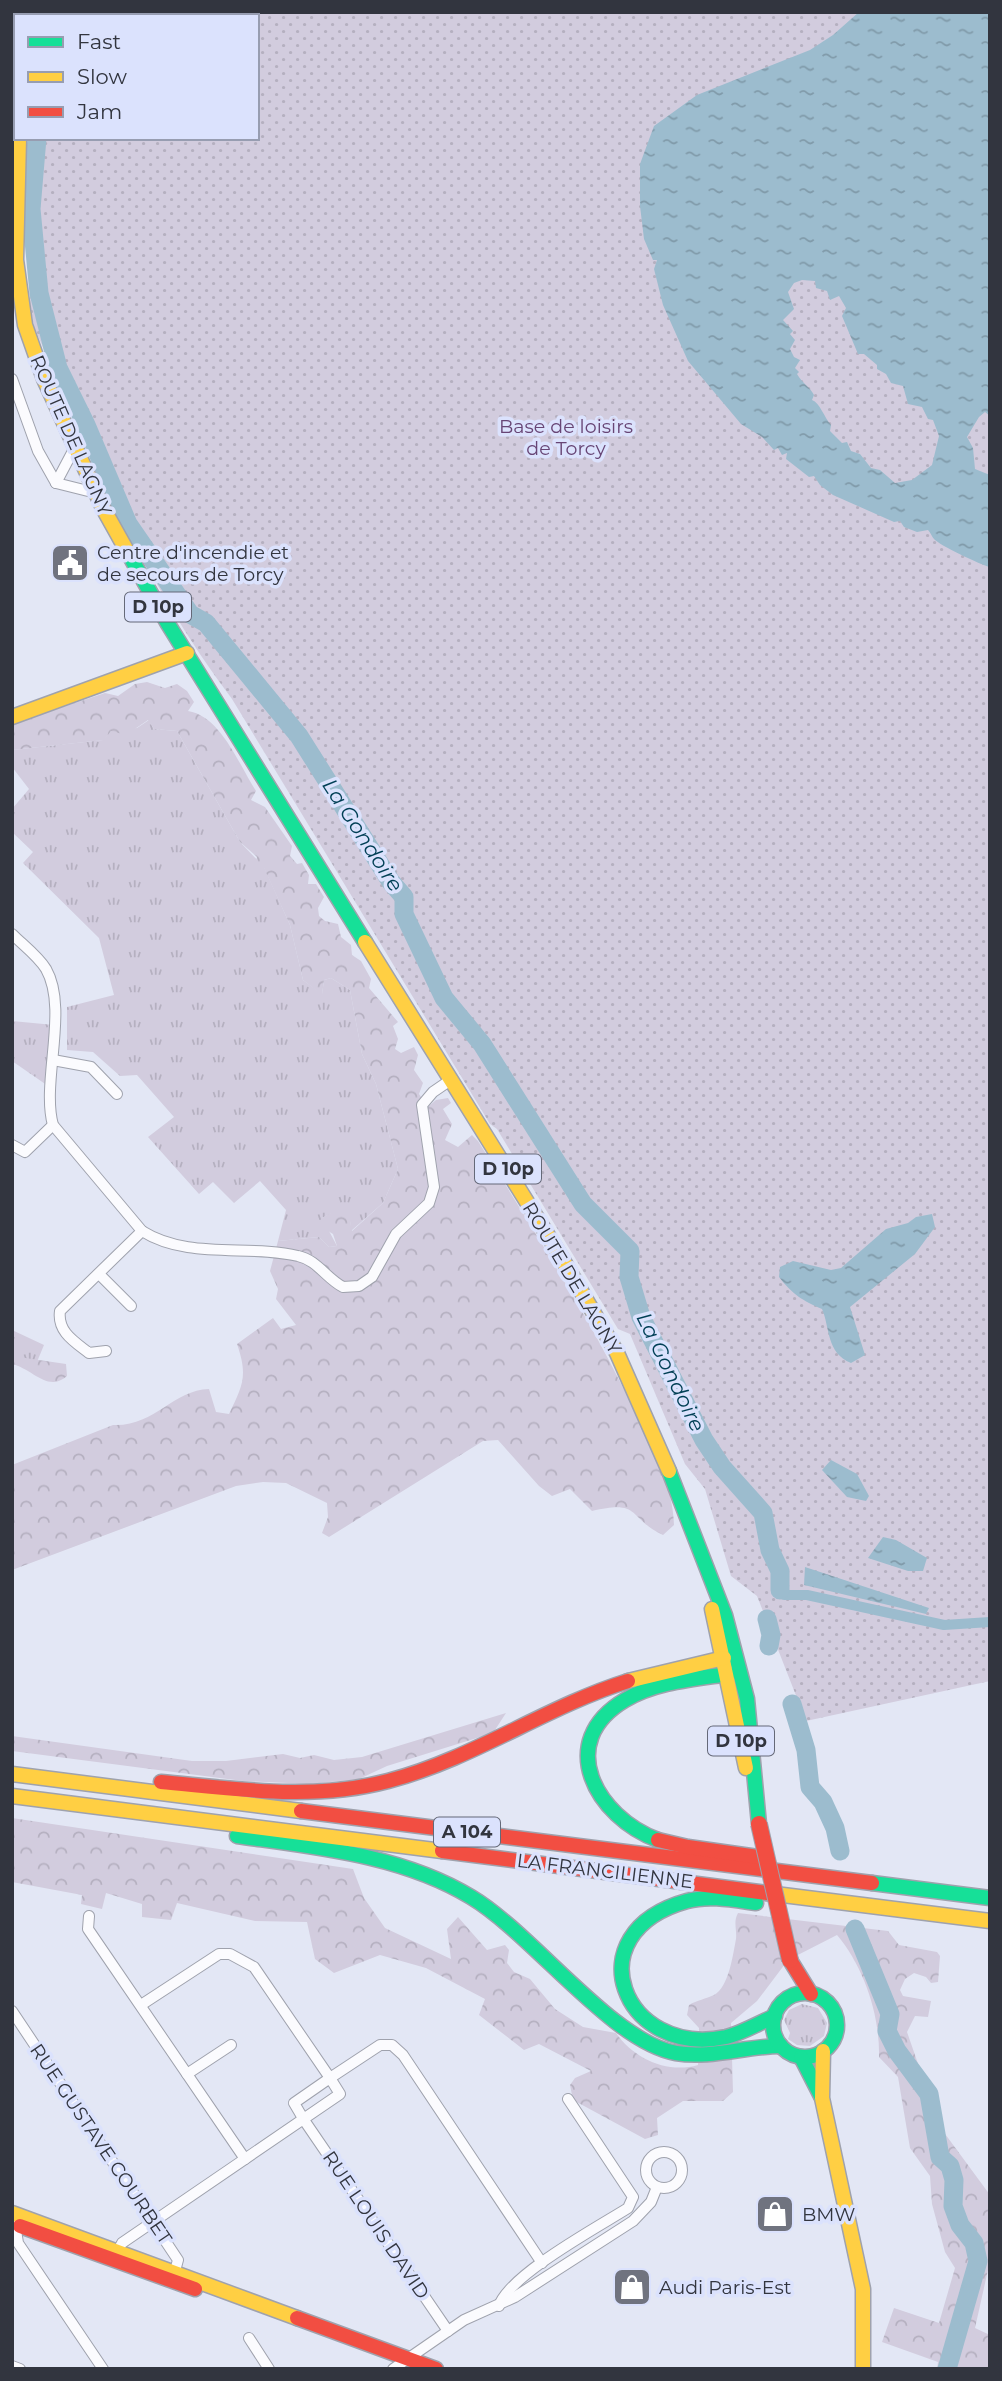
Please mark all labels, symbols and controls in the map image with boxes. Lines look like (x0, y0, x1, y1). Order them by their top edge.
legend (14, 14, 259, 140)
text: Fast (77, 29, 121, 54)
text: Slow (77, 64, 127, 89)
text: Jam (76, 99, 122, 124)
street label: ROUTE DE LAGNY (25, 351, 117, 520)
park label: Base de loisirs de Torcy (499, 415, 633, 460)
place label: Centre d'incendie et de secours de Torcy (97, 541, 289, 586)
public building icon: Centre d'incendie et de secours de Torcy (49, 542, 91, 584)
road number: D 10p (125, 592, 191, 622)
water label: La Gondoire (317, 774, 409, 896)
road number: D 10p (475, 1154, 541, 1184)
street label: ROUTE DE LAGNY (518, 1198, 627, 1359)
water label: La Gondoire (631, 1308, 711, 1436)
road number: D 10p (708, 1726, 774, 1756)
road number: A 104 (434, 1818, 500, 1846)
street label: LA FRANCILIENNE (516, 1849, 694, 1893)
street label: RUE GUSTAVE COURBET (25, 2039, 177, 2249)
street label: RUE LOUIS DAVID (318, 2147, 434, 2303)
shop icon: BMW (754, 2193, 796, 2235)
place label: BMW (802, 2203, 855, 2226)
shop icon: Audi Paris-Est (611, 2266, 653, 2308)
place label: Audi Paris-Est (659, 2276, 792, 2299)

